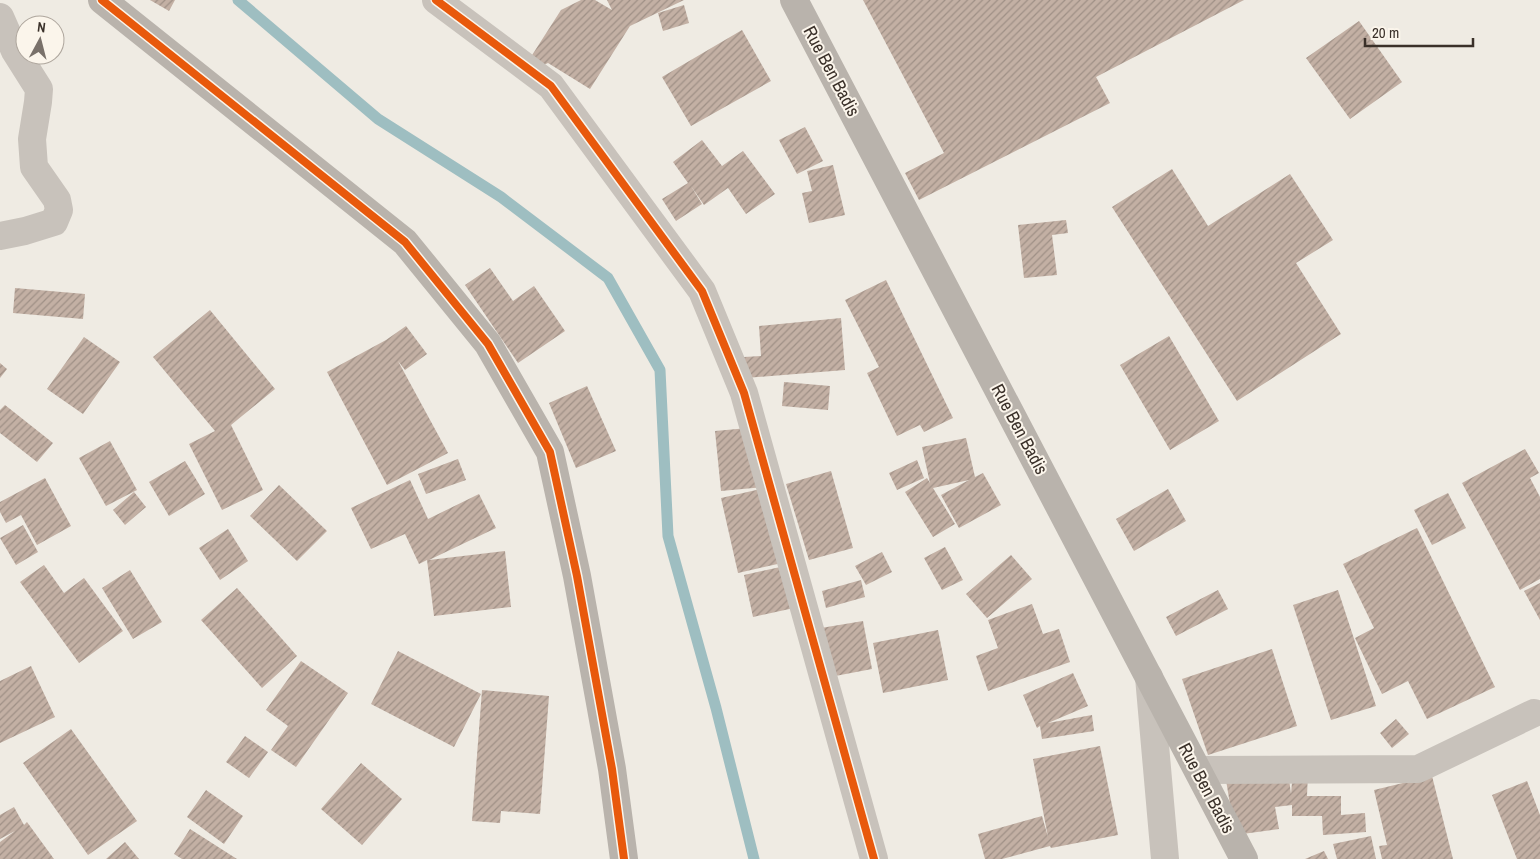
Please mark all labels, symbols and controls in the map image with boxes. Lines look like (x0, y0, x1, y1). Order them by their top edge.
north arrow (15, 15, 65, 65)
scale bar (1365, 15, 1472, 47)
text: N (36, 18, 47, 37)
street label: Rue Ben Badis (798, 21, 866, 121)
text: 20 m (1372, 22, 1399, 43)
street label: Rue Ben Badis (986, 379, 1054, 479)
street label: Rue Ben Badis (1173, 738, 1241, 838)

